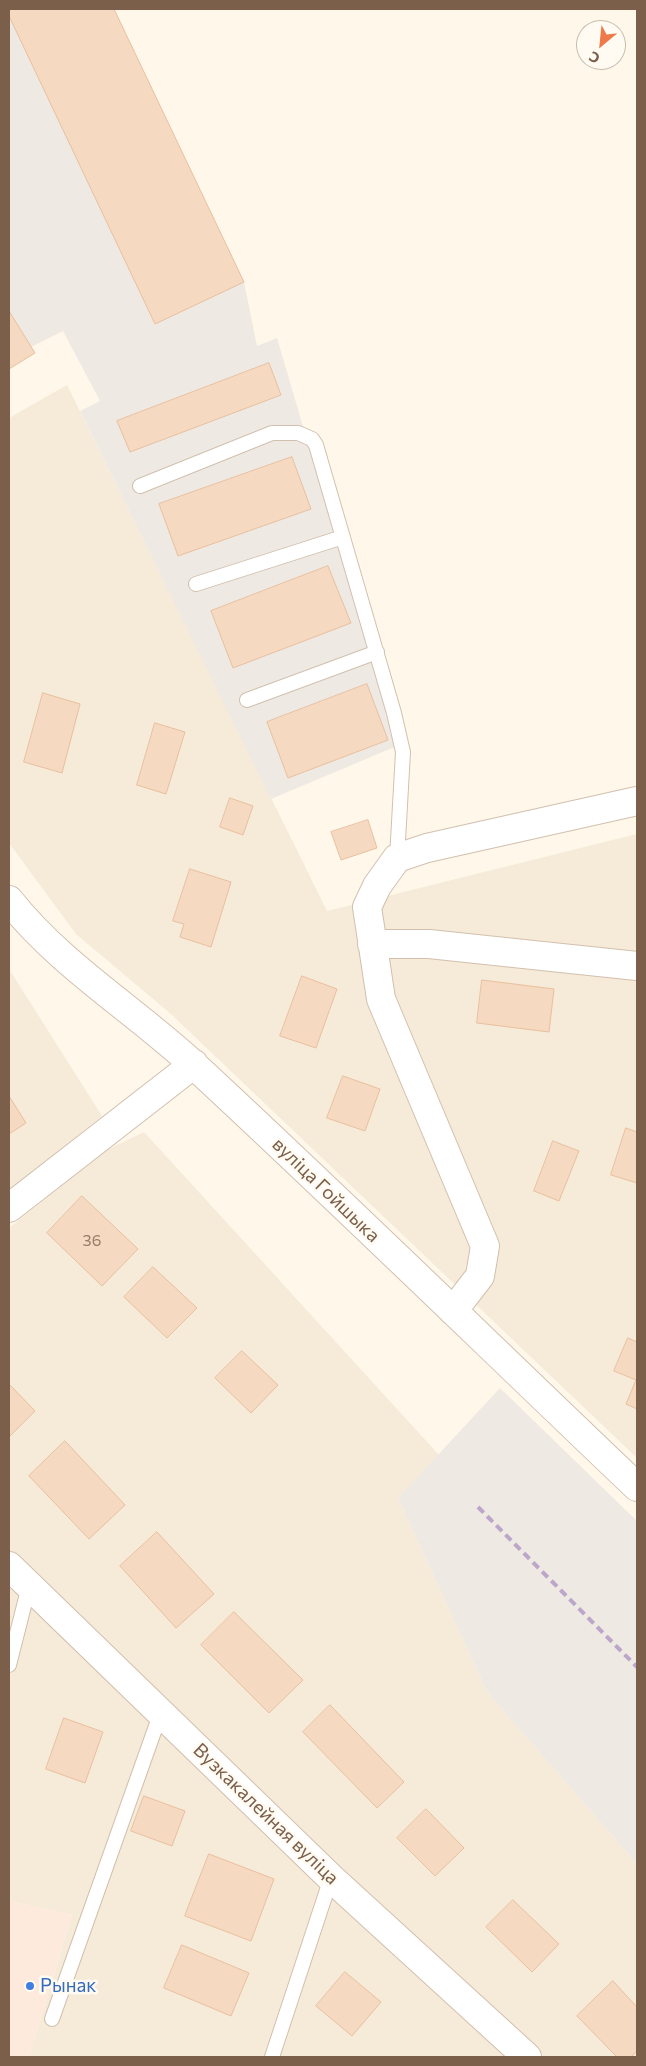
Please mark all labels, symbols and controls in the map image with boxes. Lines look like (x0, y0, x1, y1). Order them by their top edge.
north arrow (576, 20, 626, 70)
text: С (586, 48, 602, 68)
street label: вуліца Гойшыка (267, 1133, 385, 1247)
house number: 36 (83, 1231, 101, 1251)
street label: Вузкакалейная вуліца (189, 1739, 343, 1889)
place label: Рынак (40, 1975, 97, 1997)
marker: Рынак (24, 1980, 36, 1992)

